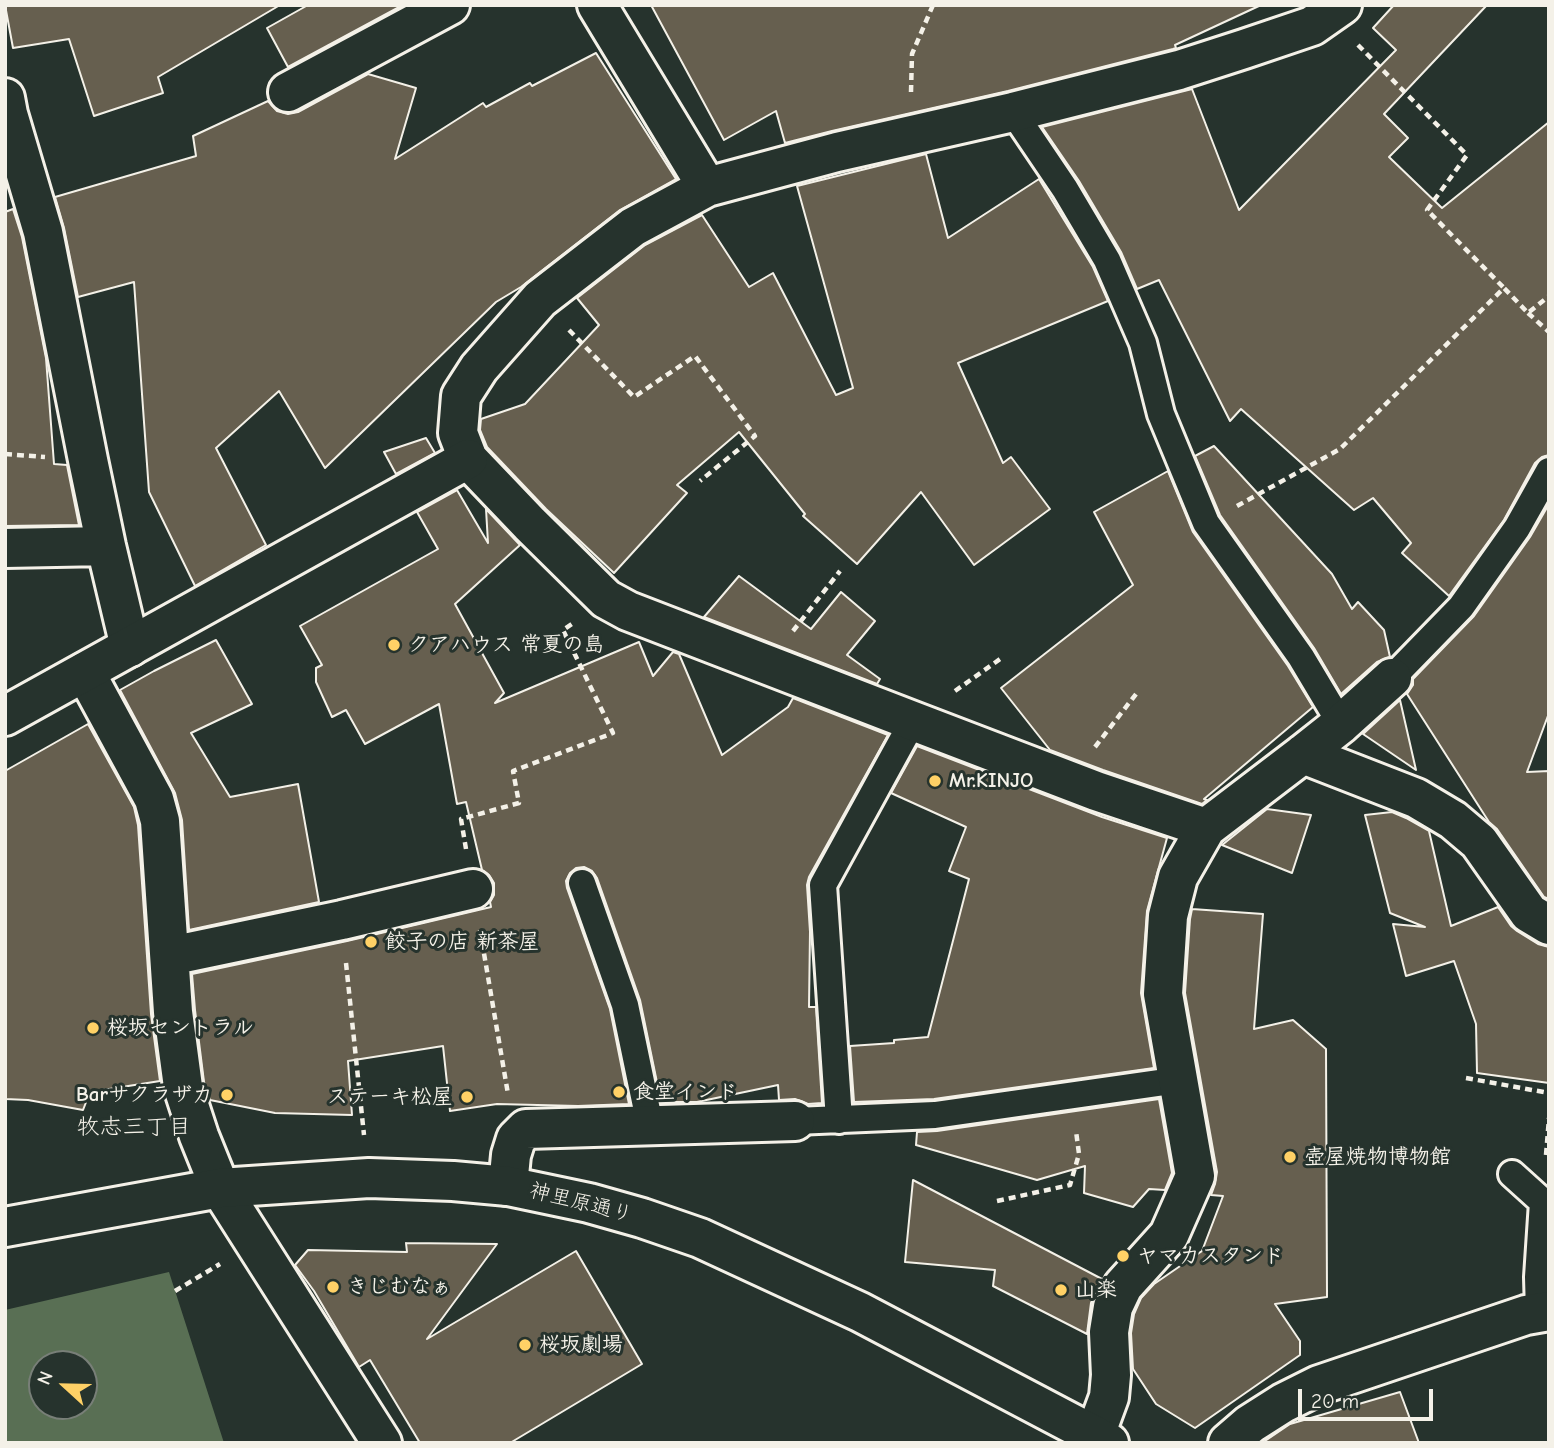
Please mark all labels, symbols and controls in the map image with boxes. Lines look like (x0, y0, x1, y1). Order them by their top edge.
place label: クアハウス 常夏の島 (408, 632, 604, 658)
marker: クアハウス 常夏の島 (386, 637, 402, 653)
place label: Mr.KINJO (949, 768, 1033, 794)
marker: Mr.KINJO (927, 773, 943, 789)
place label: 餃子の店 新茶屋 (385, 929, 539, 955)
marker: 餃子の店 新茶屋 (363, 934, 379, 950)
place label: 桜坂セントラル (107, 1015, 254, 1041)
marker: 桜坂セントラル (85, 1020, 101, 1036)
place label: 食堂インド (633, 1079, 738, 1105)
place label: Barサクラザカ (76, 1082, 213, 1108)
place label: ステーキ松屋 (327, 1084, 453, 1110)
marker: 食堂インド (611, 1084, 627, 1100)
marker: Barサクラザカ (219, 1087, 235, 1103)
marker: ステーキ松屋 (459, 1089, 475, 1105)
district label: 牧志三丁目 (77, 1113, 191, 1141)
place label: 壺屋焼物博物館 (1304, 1144, 1451, 1170)
marker: 壺屋焼物博物館 (1282, 1149, 1298, 1165)
street label: 神里原通り (527, 1178, 635, 1228)
place label: ヤマカスタンド (1137, 1243, 1284, 1269)
marker: ヤマカスタンド (1115, 1248, 1131, 1264)
place label: きじむなぁ (347, 1274, 452, 1300)
place label: 山楽 (1075, 1277, 1117, 1303)
marker: きじむなぁ (325, 1279, 341, 1295)
marker: 山楽 (1053, 1282, 1069, 1298)
place label: 桜坂劇場 (539, 1332, 623, 1358)
marker: 桜坂劇場 (517, 1337, 533, 1353)
north arrow (28, 1350, 98, 1420)
text: N (33, 1368, 58, 1388)
scale bar (1302, 1374, 1437, 1418)
text: 20 m (1311, 1389, 1359, 1413)

